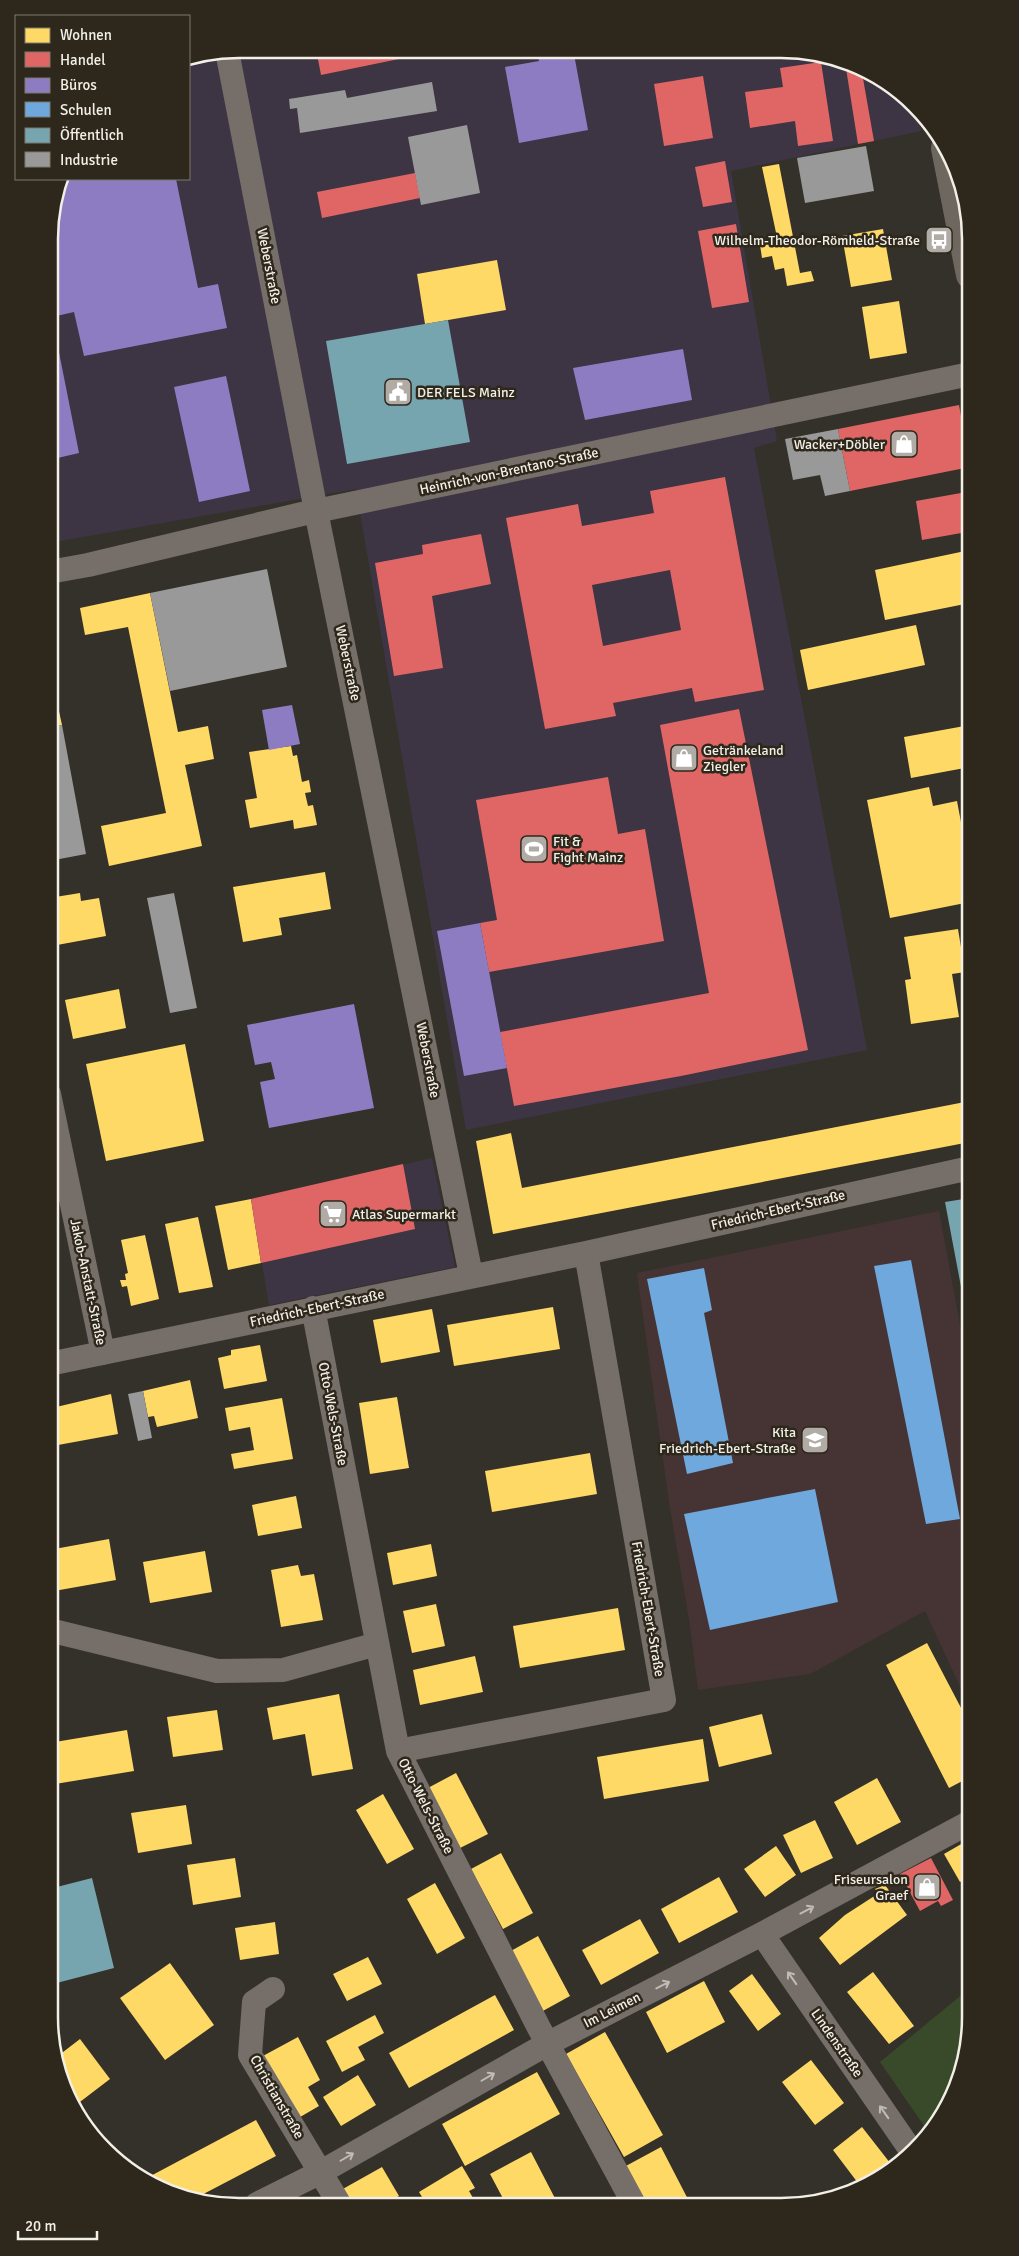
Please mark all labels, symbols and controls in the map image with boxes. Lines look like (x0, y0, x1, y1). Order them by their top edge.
legend (15, 15, 190, 180)
text: Wohnen (60, 26, 112, 44)
text: Handel (60, 51, 106, 69)
text: Büros (60, 76, 97, 94)
text: Schulen (60, 101, 112, 119)
text: Öffentlich (60, 126, 124, 144)
text: Industrie (60, 151, 118, 169)
bus stop icon: Wilhelm-Theodor-Römheld-Straße (924, 225, 954, 255)
street label: Weberstraße (253, 227, 285, 305)
place label: Wilhelm-Theodor-Römheld-Straße (714, 232, 920, 249)
public building icon: DER FELS Mainz (383, 377, 413, 407)
place label: DER FELS Mainz (417, 384, 515, 401)
shop icon: Wacker+Döbler (889, 429, 919, 459)
place label: Wacker+Döbler (794, 436, 886, 453)
street label: Heinrich-von-Brentano-Straße (418, 444, 600, 498)
street label: Weberstraße (332, 624, 364, 702)
place label: Getränkeland Ziegler (703, 742, 784, 775)
shop icon: Getränkeland Ziegler (669, 743, 699, 773)
place label: Fit & Fight Mainz (553, 833, 623, 866)
sports icon: Fit & Fight Mainz (519, 834, 549, 864)
street label: Weberstraße (412, 1021, 444, 1099)
street label: Friedrich-Ebert-Straße (709, 1186, 847, 1234)
supermarket icon: Atlas Supermarkt (318, 1199, 348, 1229)
place label: Atlas Supermarkt (352, 1206, 456, 1223)
street label: Jakob-Anstatt-Straße (66, 1217, 110, 1347)
street label: Friedrich-Ebert-Straße (248, 1285, 386, 1331)
street label: Otto-Wels-Straße (315, 1361, 351, 1467)
place label: Kita Friedrich-Ebert-Straße (659, 1424, 796, 1457)
school or university icon: Kita Friedrich-Ebert-Straße (800, 1425, 830, 1455)
street label: Friedrich-Ebert-Straße (628, 1540, 668, 1678)
street label: Otto-Wels-Straße (395, 1755, 457, 1857)
place label: Friseursalon Graef (834, 1871, 909, 1904)
shop icon: Friseursalon Graef (912, 1872, 942, 1902)
one-way arrow (799, 1904, 813, 1914)
one-way arrow (787, 1971, 797, 1985)
one-way arrow (655, 1980, 670, 1990)
street label: Im Leimen (581, 1988, 643, 2032)
street label: Lindenstraße (807, 2006, 867, 2080)
street label: Christianstraße (246, 2052, 308, 2142)
one-way arrow (480, 2072, 495, 2081)
one-way arrow (879, 2105, 890, 2119)
one-way arrow (339, 2152, 353, 2162)
scale bar (18, 2208, 96, 2240)
text: 20 m (25, 2217, 56, 2235)

